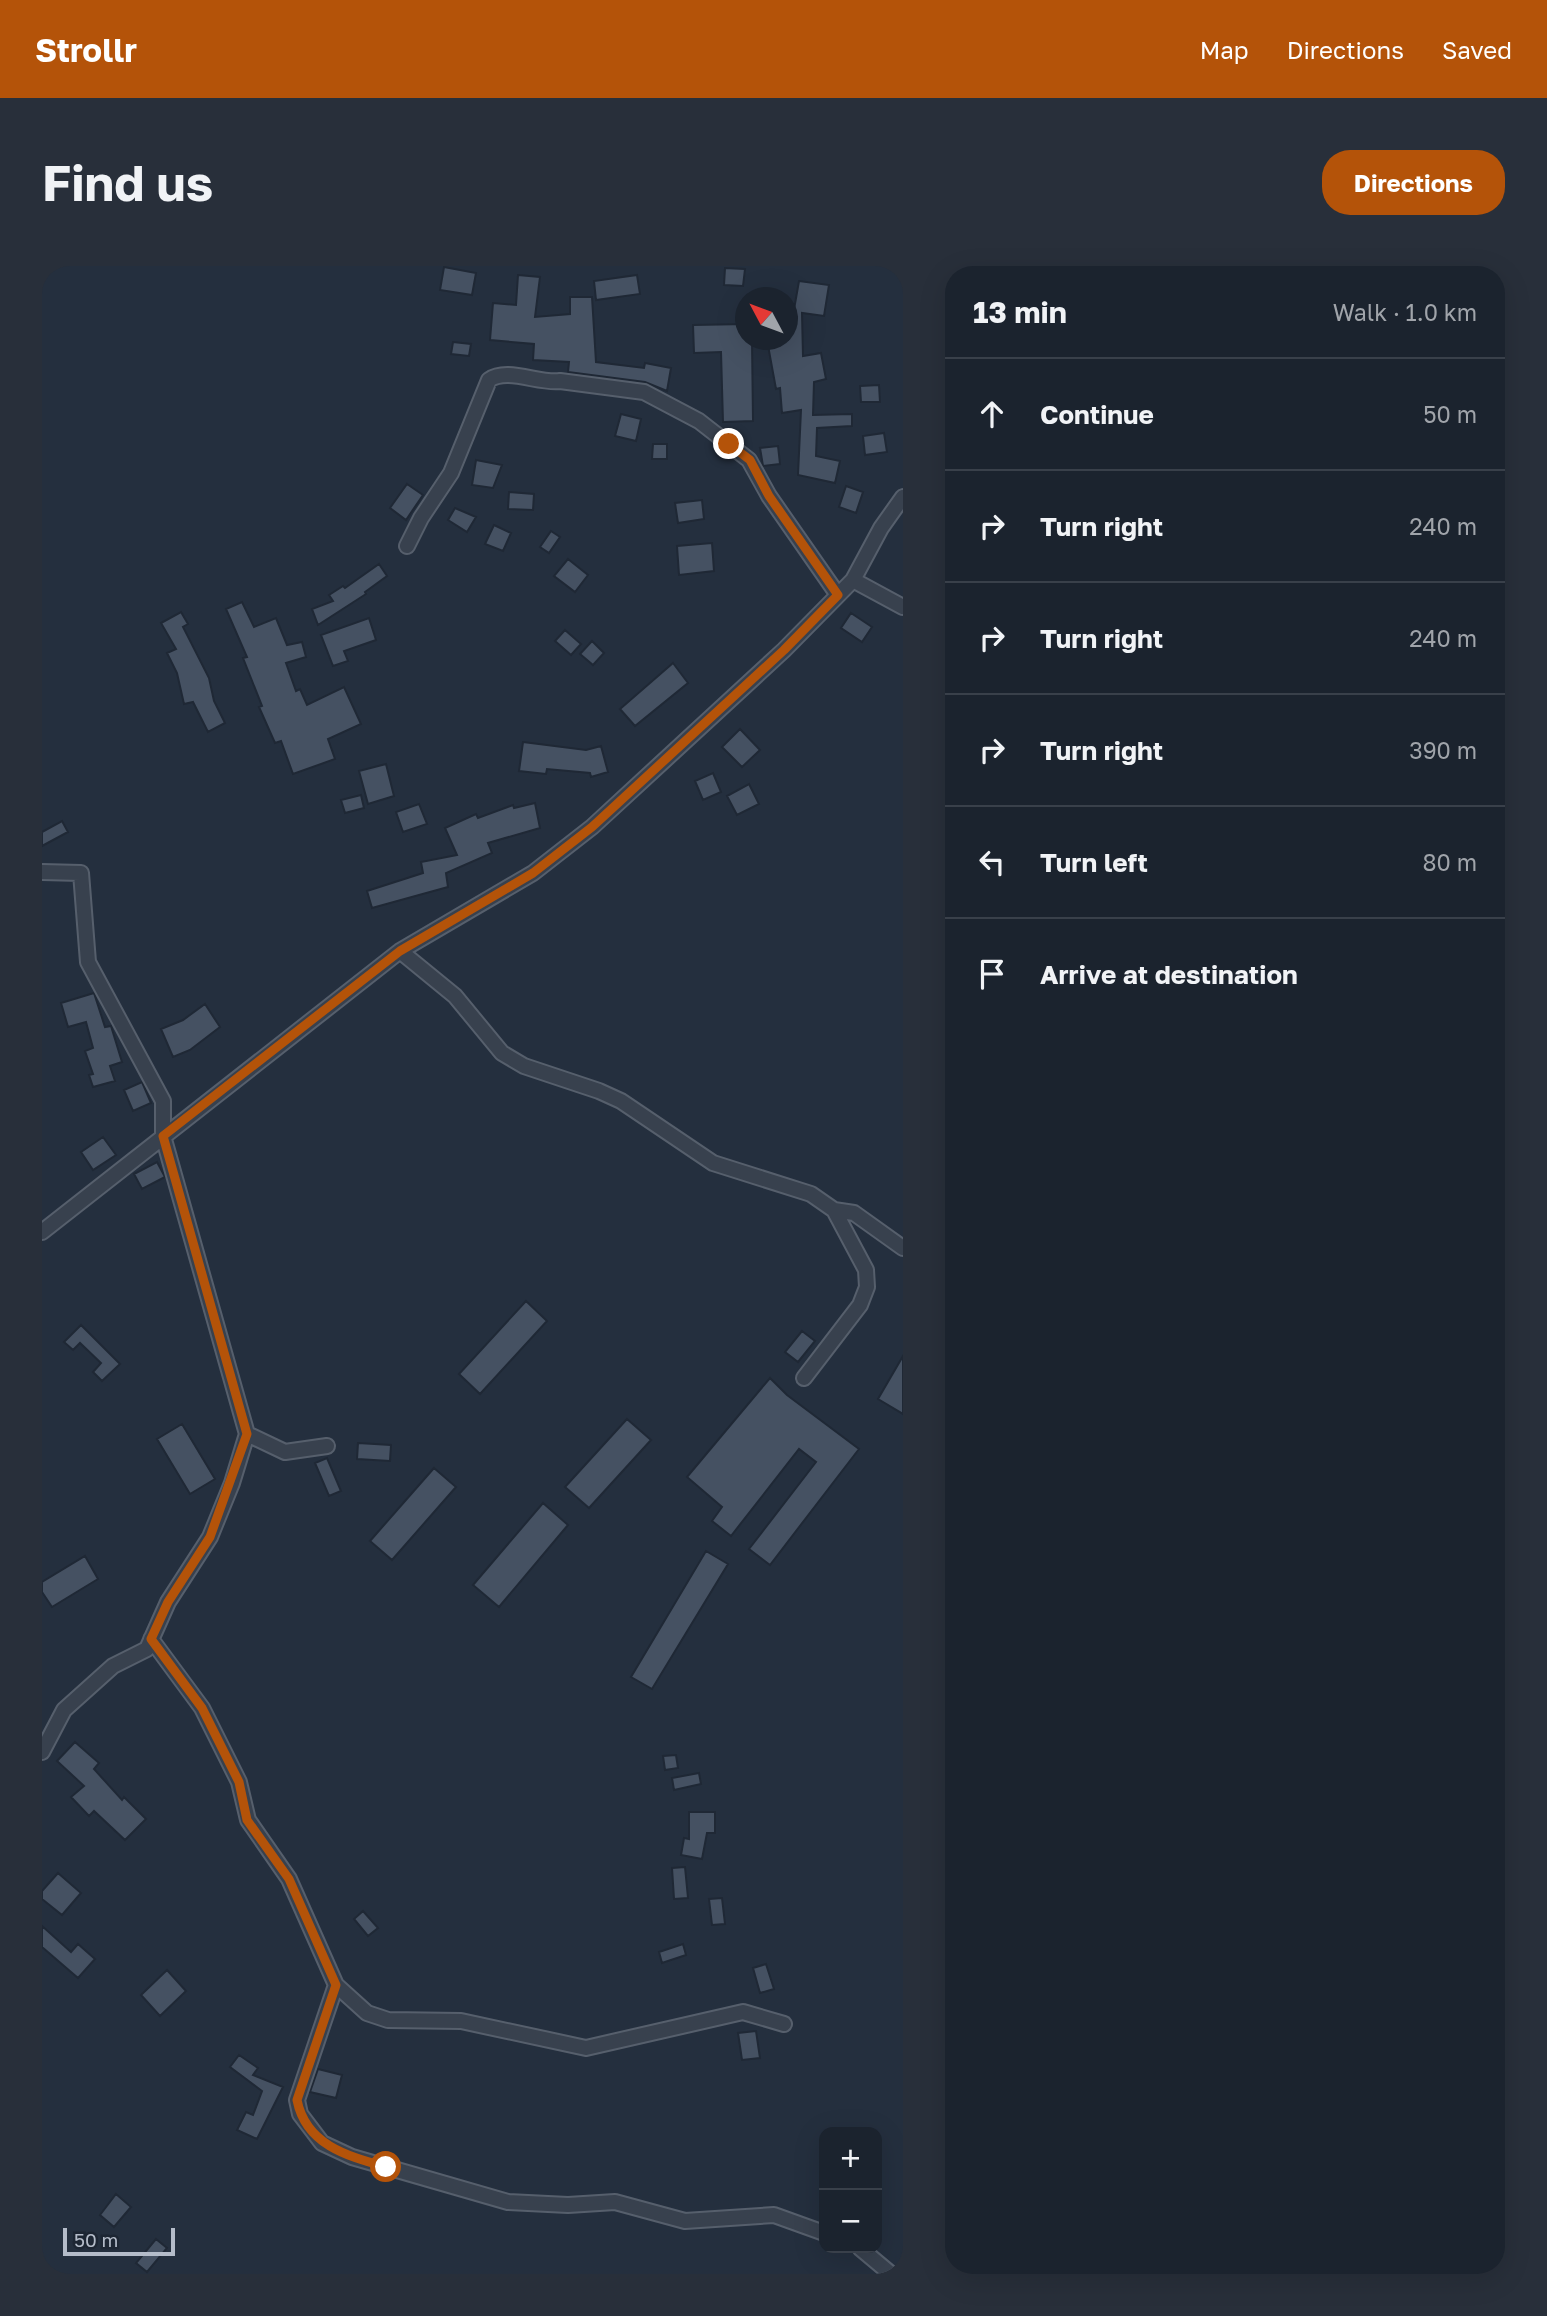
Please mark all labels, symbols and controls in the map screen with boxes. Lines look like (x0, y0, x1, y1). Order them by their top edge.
text: Strollr (35, 30, 137, 69)
text: Map (1200, 35, 1249, 64)
text: Directions (1287, 35, 1404, 64)
text: Saved (1442, 35, 1512, 64)
button: Directions (1322, 150, 1505, 215)
text: Find us (42, 153, 213, 212)
north arrow (735, 287, 798, 350)
text: 13 min (973, 294, 1067, 330)
text: Walk · 1.0 km (1333, 298, 1477, 326)
icon: ahead (973, 395, 1011, 433)
text: Continue (1040, 399, 1154, 430)
text: 50 m (1423, 400, 1477, 428)
route end (713, 428, 744, 459)
icon: right (973, 507, 1011, 545)
text: Turn right (1040, 511, 1163, 542)
text: 240 m (1409, 512, 1477, 540)
icon: right (973, 619, 1011, 657)
text: Turn right (1040, 623, 1163, 654)
text: 240 m (1409, 624, 1477, 652)
icon: right (973, 731, 1011, 769)
text: Turn right (1040, 735, 1163, 766)
text: 390 m (1409, 736, 1477, 764)
icon: left (973, 843, 1011, 881)
text: Turn left (1040, 847, 1148, 878)
text: 80 m (1423, 848, 1477, 876)
icon: arrive (973, 955, 1011, 993)
text: Arrive at destination (1040, 959, 1298, 990)
map controls (819, 2127, 882, 2253)
button: + (819, 2127, 882, 2190)
route start (370, 2151, 401, 2182)
button: − (819, 2190, 882, 2253)
scale bar (63, 2225, 175, 2257)
text: 50 m (74, 2228, 118, 2251)

